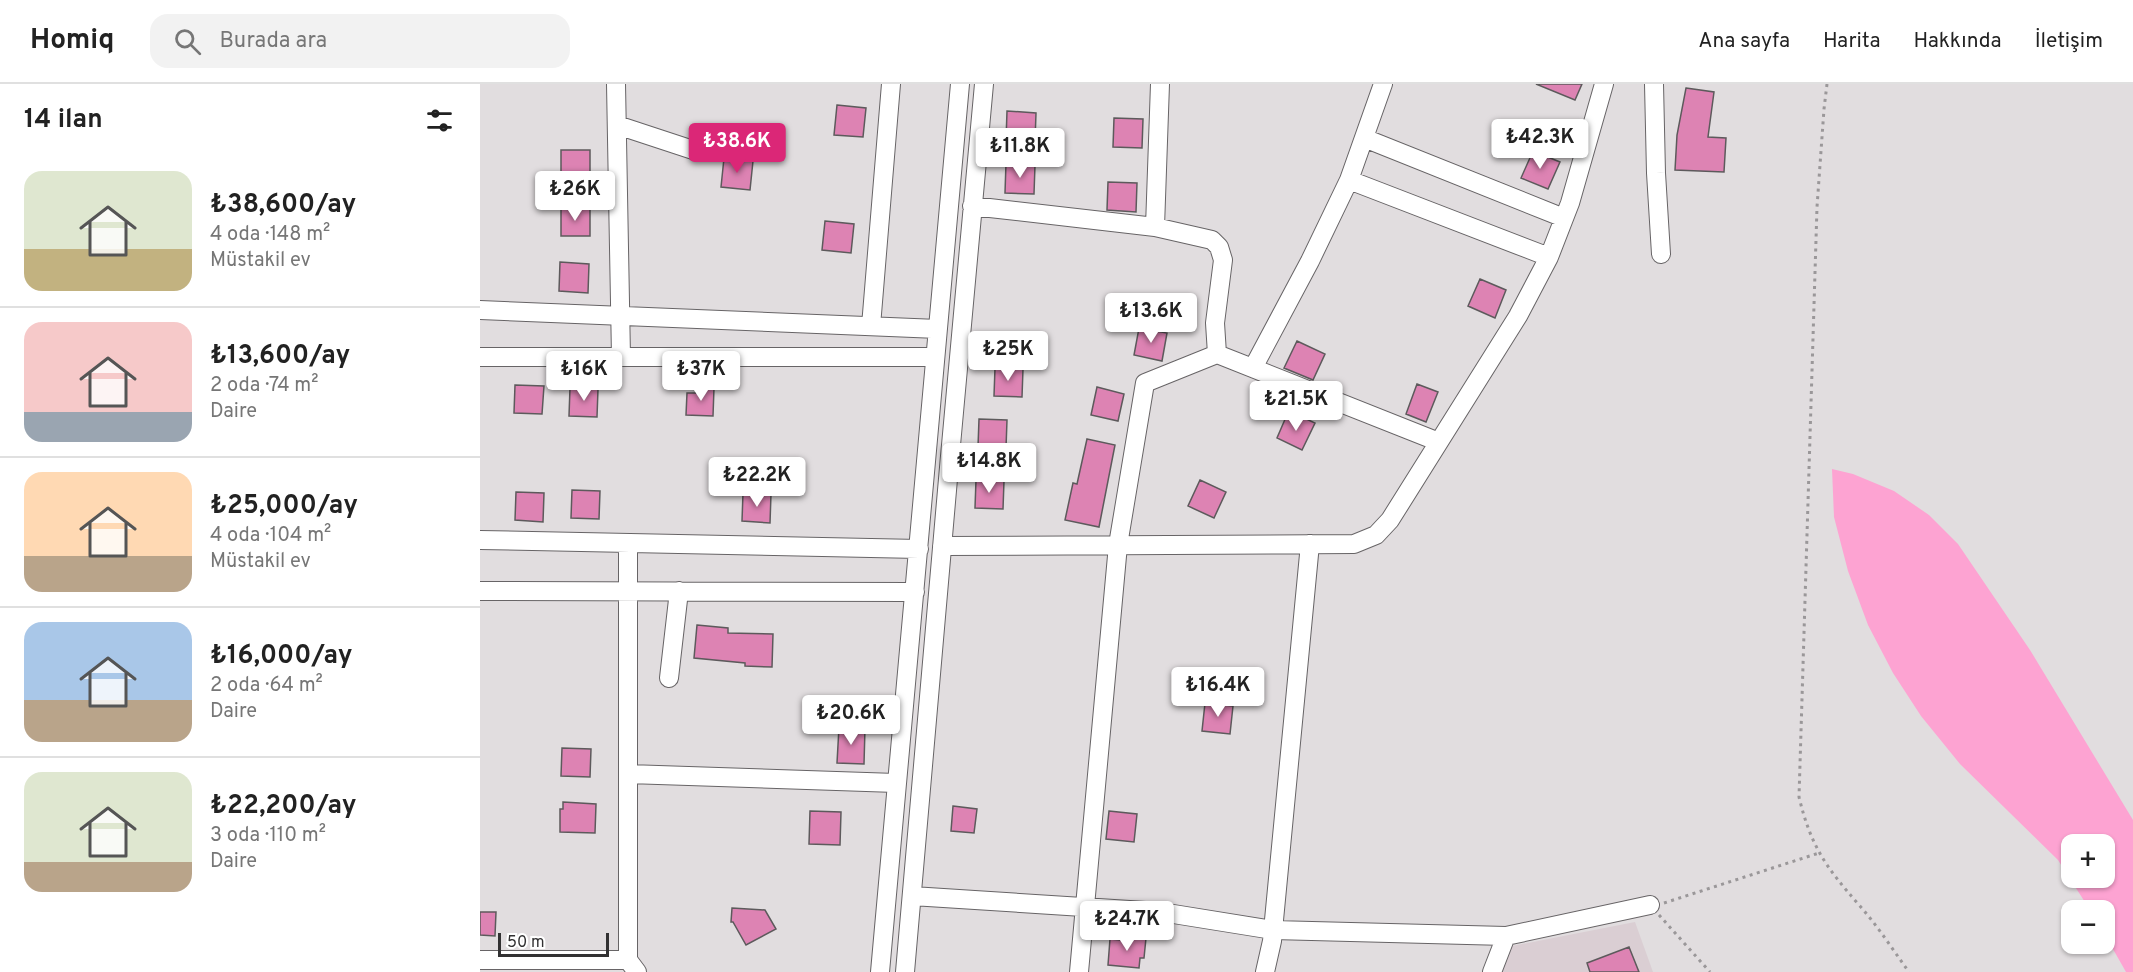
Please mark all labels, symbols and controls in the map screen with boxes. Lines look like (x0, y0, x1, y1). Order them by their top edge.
search box (150, 14, 570, 68)
text: Homiq (30, 23, 114, 59)
icon: search (171, 25, 204, 58)
text: Burada ara (219, 28, 327, 55)
text: Ana sayfa (1698, 28, 1790, 55)
text: Harita (1823, 28, 1881, 55)
text: Hakkında (1914, 28, 2002, 55)
text: İletişim (2035, 28, 2103, 55)
text: 14 ilan (24, 104, 103, 137)
icon: filters (423, 104, 456, 137)
pin: ₺42.3K (1491, 119, 1589, 170)
pin: ₺38.6K (688, 123, 786, 174)
text: ₺42.3K (1505, 125, 1575, 151)
pin: ₺11.8K (971, 128, 1069, 179)
text: ₺38.6K (703, 129, 771, 155)
text: ₺11.8K (990, 134, 1050, 160)
pin: ₺26K (539, 171, 611, 222)
text: ₺26K (549, 177, 601, 203)
text: ₺38,600/ay (210, 189, 356, 222)
icon: home (72, 195, 144, 267)
text: 4 oda · 148 m² (210, 222, 330, 248)
text: Müstakil ev (210, 248, 311, 274)
pin: ₺13.6K (1102, 293, 1200, 344)
text: ₺13.6K (1119, 299, 1183, 325)
pin: ₺25K (972, 331, 1044, 382)
text: ₺25K (982, 337, 1034, 363)
text: ₺13,600/ay (210, 340, 350, 373)
icon: home (72, 346, 144, 418)
pin: ₺16K (548, 351, 620, 402)
pin: ₺37K (665, 351, 737, 402)
text: ₺16K (560, 357, 608, 383)
text: ₺37K (676, 357, 726, 383)
text: 2 oda · 74 m² (210, 373, 319, 399)
pin: ₺21.5K (1247, 381, 1345, 432)
text: ₺21.5K (1264, 387, 1328, 413)
text: Daire (210, 399, 257, 425)
pin: ₺14.8K (940, 443, 1038, 494)
text: ₺14.8K (956, 449, 1022, 475)
pin: ₺22.2K (708, 457, 806, 508)
text: ₺22.2K (723, 463, 791, 489)
text: ₺25,000/ay (210, 490, 358, 523)
icon: home (72, 496, 144, 568)
text: 4 oda · 104 m² (210, 523, 331, 549)
text: Müstakil ev (210, 549, 311, 575)
text: ₺16,000/ay (210, 640, 353, 673)
icon: home (72, 646, 144, 718)
pin: ₺16.4K (1169, 667, 1267, 718)
text: 2 oda · 64 m² (210, 673, 323, 699)
text: ₺16.4K (1185, 673, 1251, 699)
pin: ₺20.6K (802, 695, 900, 746)
text: Daire (210, 699, 257, 725)
text: ₺20.6K (816, 701, 886, 727)
text: ₺22,200/ay (210, 790, 357, 823)
icon: home (72, 796, 144, 868)
text: 3 oda · 110 m² (210, 823, 326, 849)
map controls (2061, 834, 2115, 954)
button: + (2061, 834, 2115, 888)
text: Daire (210, 849, 257, 875)
button: − (2061, 900, 2115, 954)
pin: ₺24.7K (1078, 901, 1176, 952)
text: ₺24.7K (1094, 907, 1160, 933)
scale bar (498, 930, 609, 958)
text: 50 m (507, 933, 545, 953)

